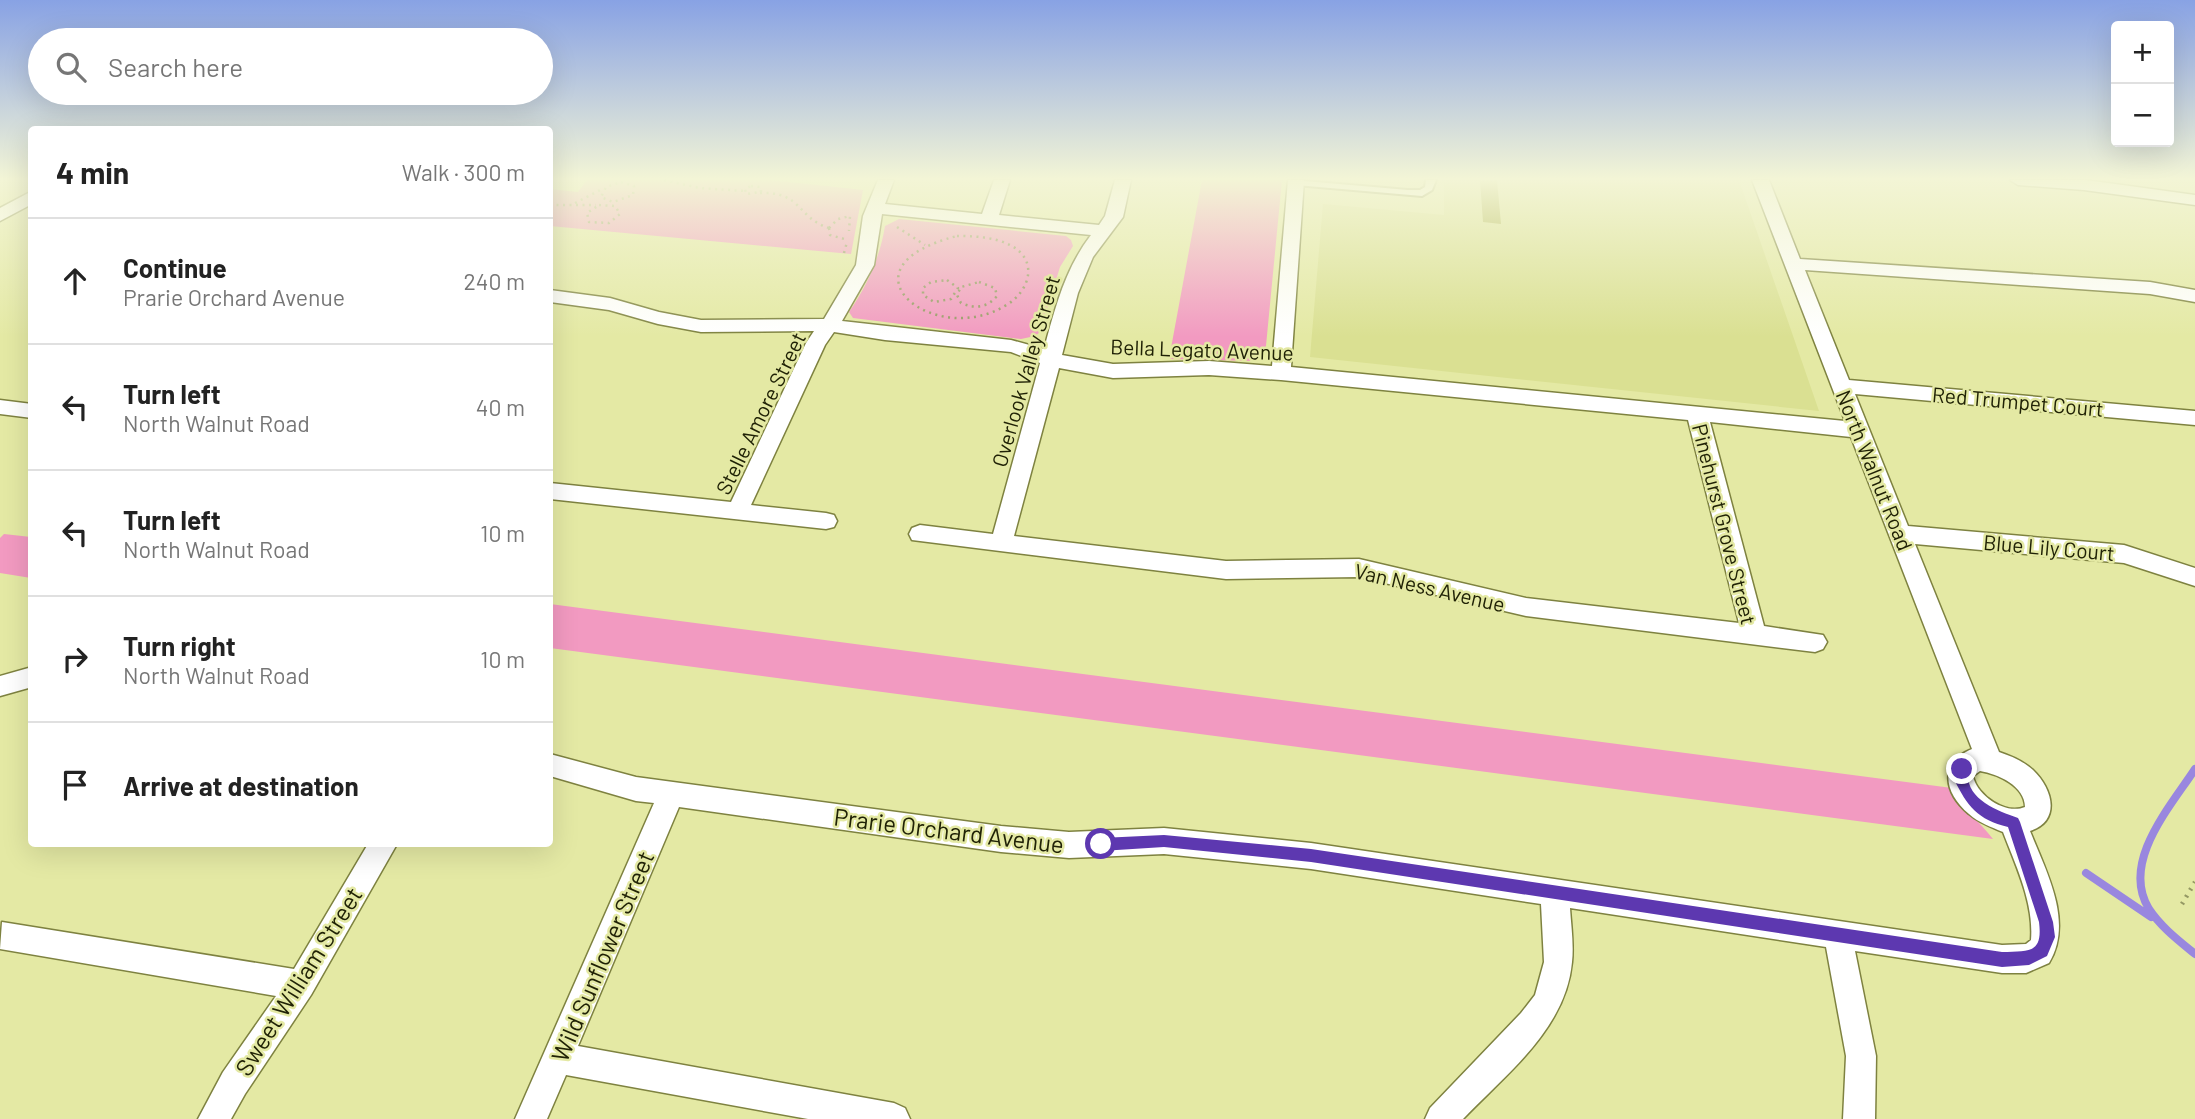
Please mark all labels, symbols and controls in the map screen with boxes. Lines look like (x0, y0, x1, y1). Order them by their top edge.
map controls (2111, 21, 2174, 147)
button: + (2111, 21, 2174, 84)
search box (28, 28, 553, 105)
icon: search (52, 48, 90, 86)
text: Search here (108, 51, 243, 82)
button: − (2111, 84, 2174, 147)
text: 4 min (56, 154, 129, 190)
text: Walk · 300 m (402, 158, 525, 186)
text: Continue (123, 252, 227, 283)
icon: ahead (56, 262, 94, 300)
text: 240 m (463, 267, 525, 295)
street label: Overlook Valley Street (986, 272, 1064, 470)
text: Prarie Orchard Avenue (123, 283, 345, 311)
street label: Stelle Amore Street (710, 328, 810, 498)
street label: Bella Legato Avenue (1110, 333, 1294, 365)
text: Turn left (123, 378, 221, 409)
street label: Red Trumpet Court (1931, 381, 2105, 421)
street label: North Walnut Road (1831, 386, 1919, 554)
icon: left (56, 388, 94, 426)
text: 40 m (476, 393, 525, 421)
text: North Walnut Road (123, 409, 310, 437)
street label: Pinehurst Grove Street (1688, 421, 1762, 627)
text: Turn left (123, 504, 221, 535)
icon: left (56, 514, 94, 552)
text: 10 m (480, 519, 525, 547)
street label: Blue Lily Court (1982, 529, 2116, 565)
text: North Walnut Road (123, 535, 310, 563)
street label: Van Ness Avenue (1352, 558, 1508, 616)
text: Turn right (123, 630, 236, 661)
icon: right (56, 640, 94, 678)
text: 10 m (480, 645, 525, 673)
text: North Walnut Road (123, 661, 310, 689)
route end (1946, 753, 1977, 784)
icon: arrive (56, 766, 94, 804)
text: Arrive at destination (123, 770, 359, 801)
street label: Prarie Orchard Avenue (832, 801, 1066, 859)
route start (1085, 828, 1116, 859)
street label: Wild Sunflower Street (545, 846, 659, 1066)
street label: Sweet William Street (228, 881, 368, 1081)

